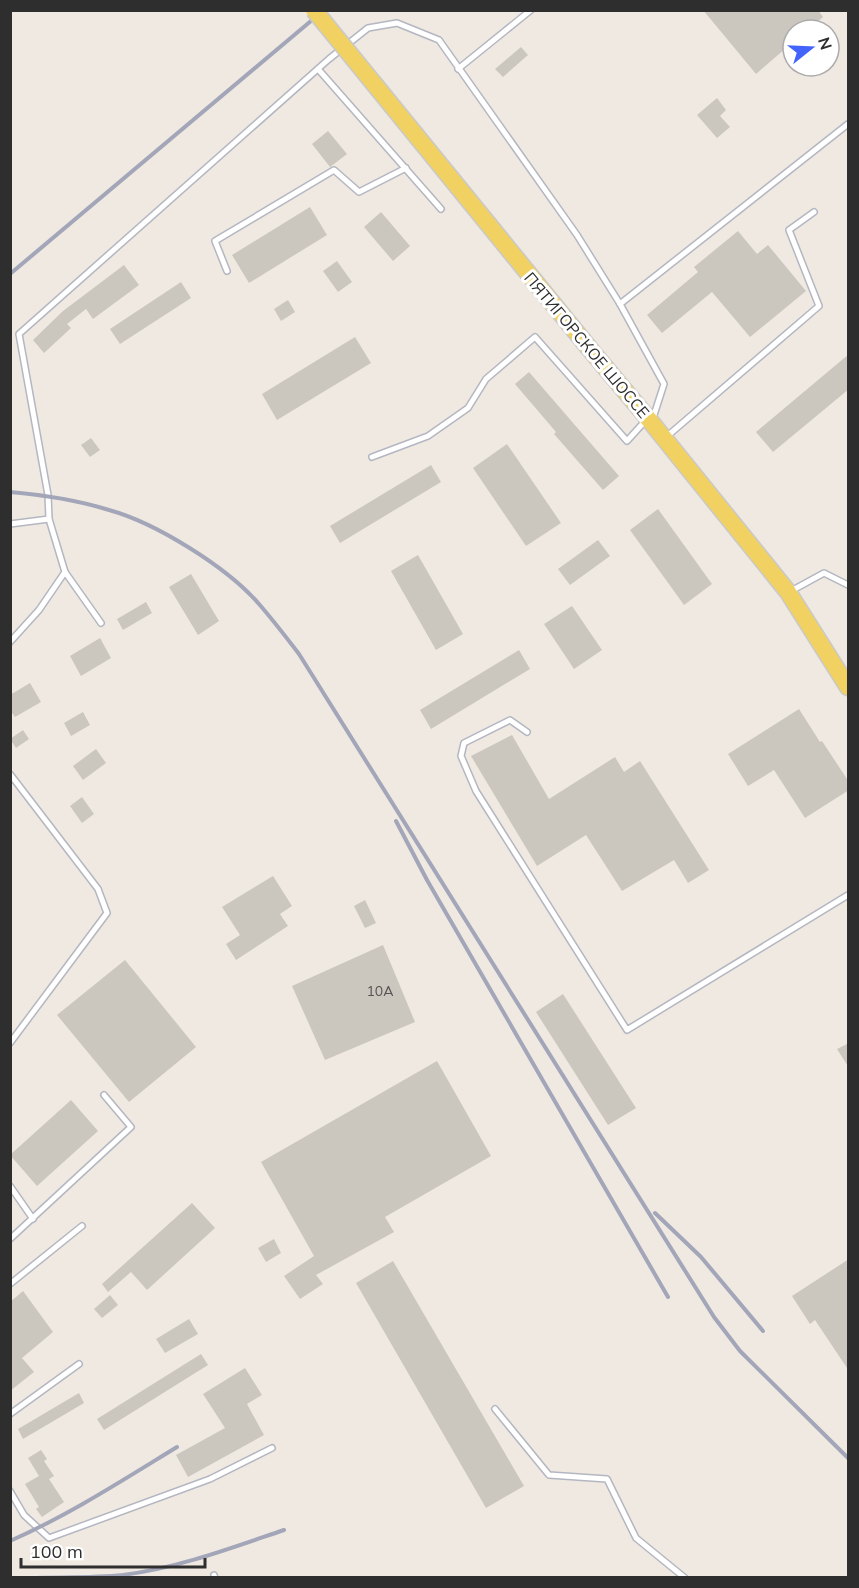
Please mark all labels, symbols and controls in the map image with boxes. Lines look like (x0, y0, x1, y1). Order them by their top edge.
north arrow (781, 18, 841, 78)
text: N (814, 35, 837, 52)
street label: ПЯТИГОРСКОЕ ШОССЕ (520, 268, 654, 422)
house number: 10А (366, 982, 394, 1000)
scale bar (21, 1531, 206, 1569)
text: 100 m (30, 1540, 83, 1563)

